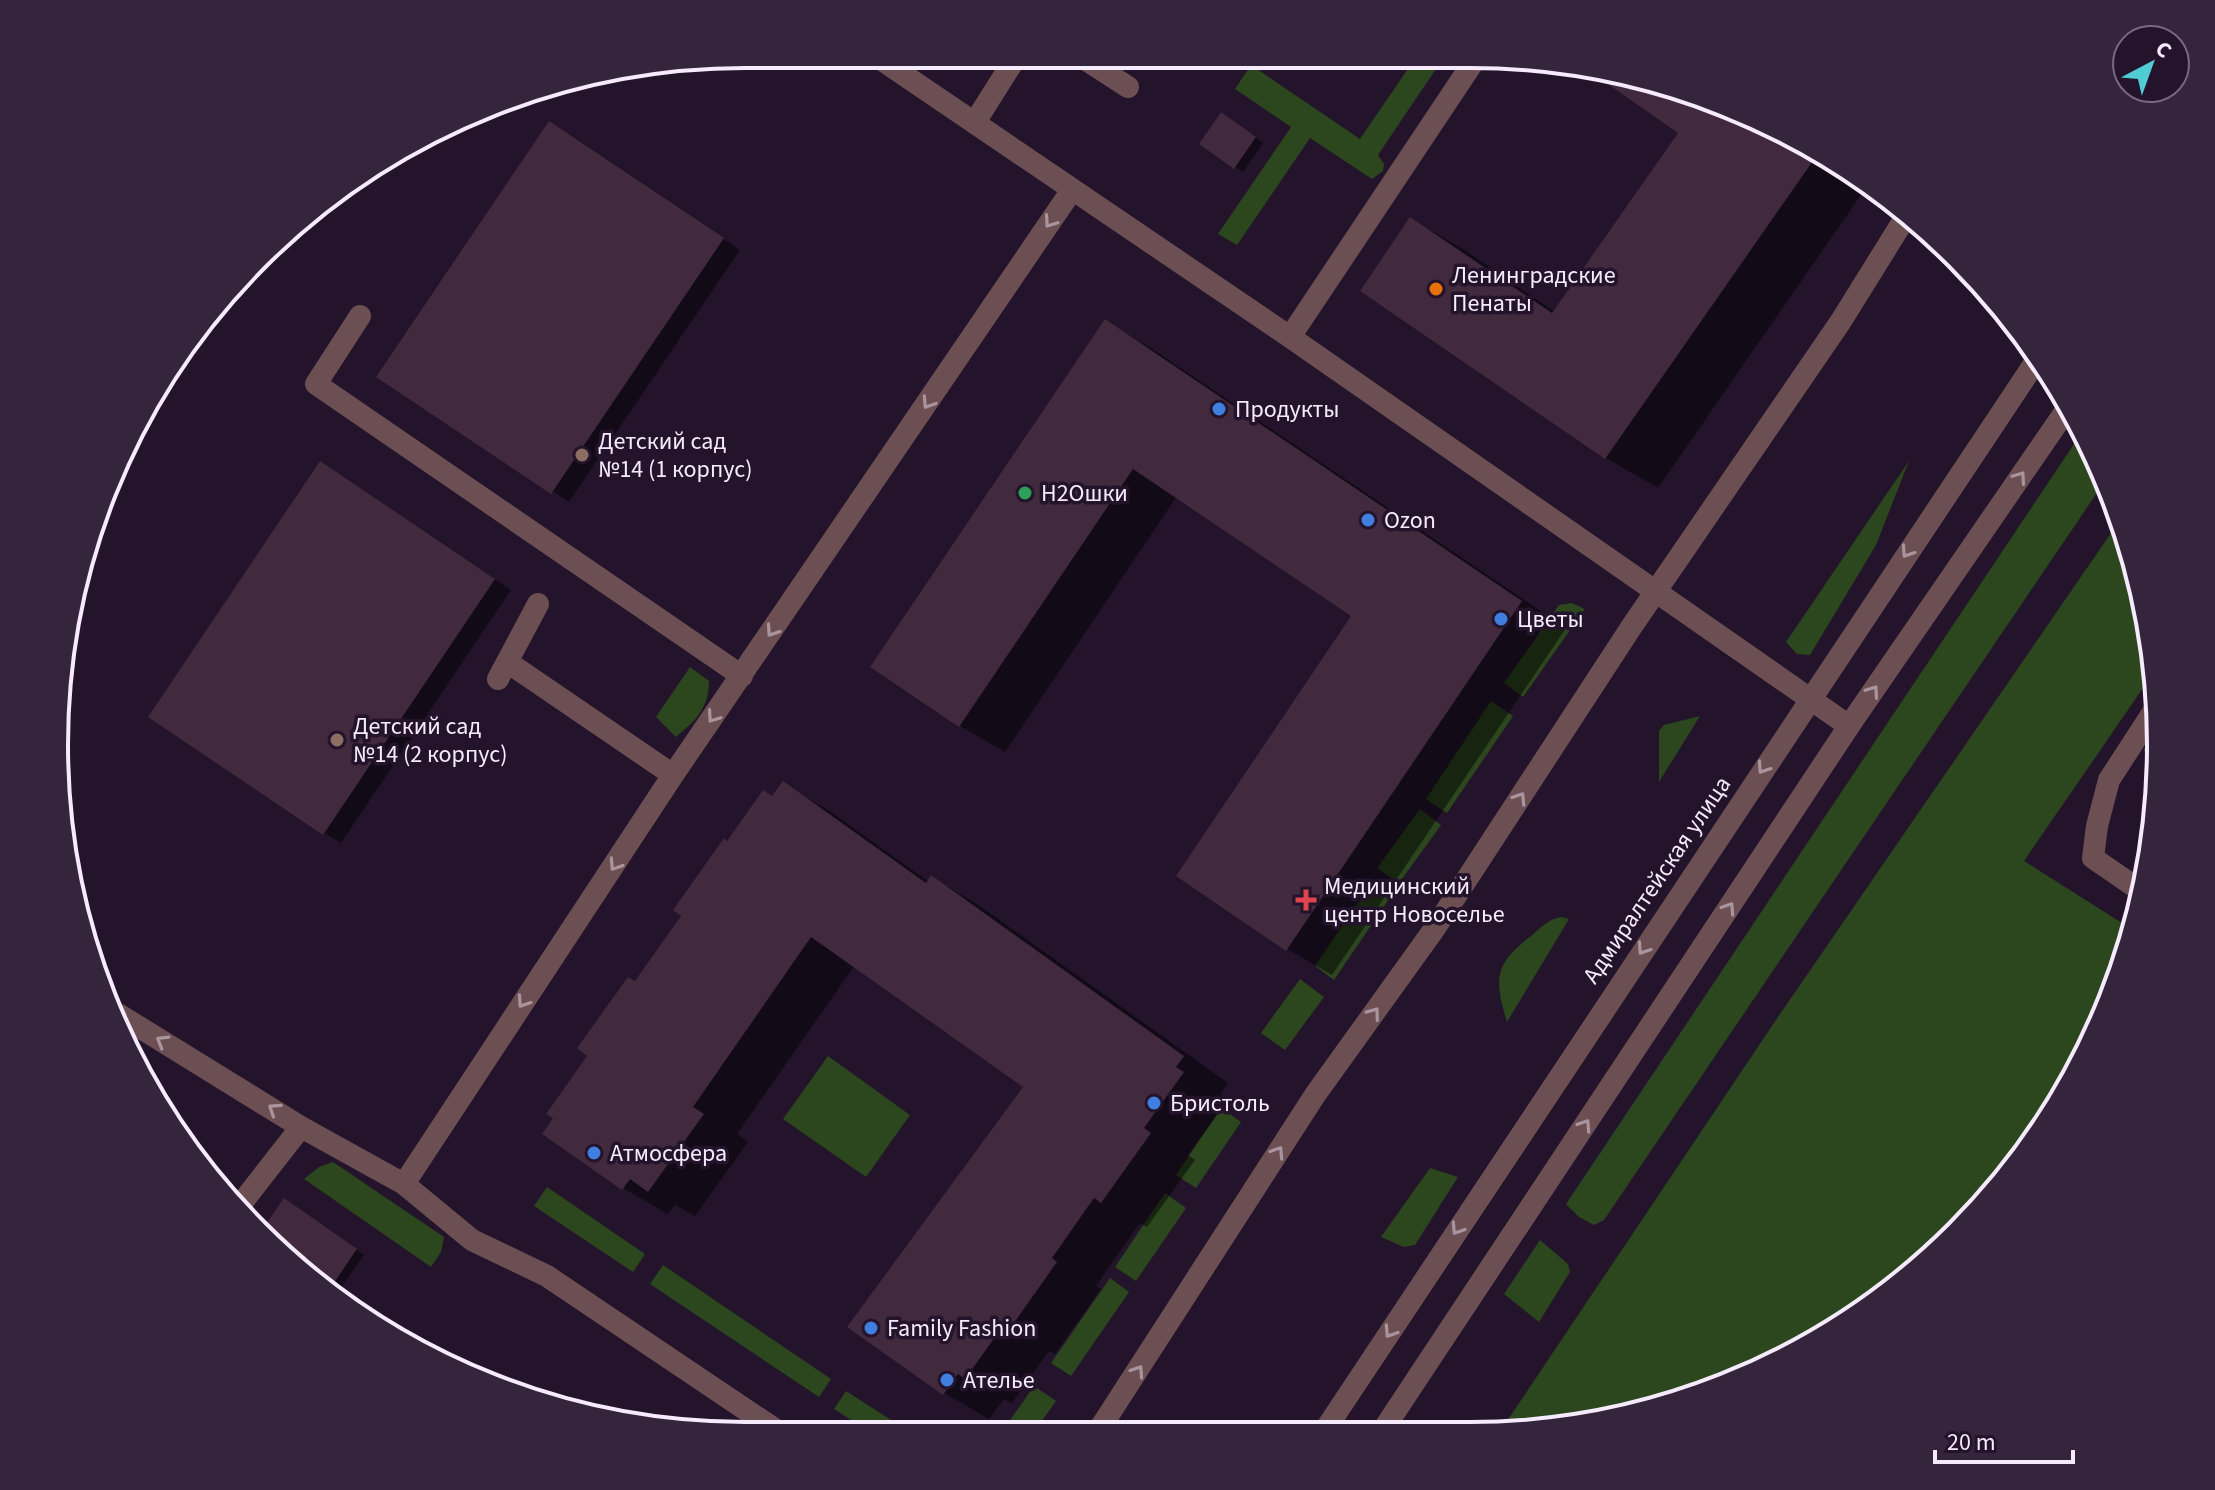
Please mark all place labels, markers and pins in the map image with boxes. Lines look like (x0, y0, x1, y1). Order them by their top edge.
place label: Ленинградские Пенаты (1452, 258, 1616, 321)
marker: Ленинградские Пенаты (1427, 280, 1445, 298)
place label: Продукты (1235, 392, 1339, 427)
marker: Продукты (1210, 400, 1228, 418)
place label: Детский сад №14 (1 корпус) (598, 424, 753, 487)
marker: Детский сад №14 (1 корпус) (573, 446, 591, 464)
place label: H2Oшки (1041, 476, 1128, 511)
marker: H2Oшки (1016, 484, 1034, 502)
place label: Ozon (1384, 503, 1436, 538)
marker: Ozon (1359, 511, 1377, 529)
place label: Цветы (1517, 602, 1584, 637)
marker: Цветы (1492, 610, 1510, 628)
place label: Детский сад №14 (2 корпус) (353, 709, 508, 772)
marker: Детский сад №14 (2 корпус) (328, 731, 346, 749)
place label: Медицинский центр Новоселье (1324, 869, 1505, 932)
marker: Медицинский центр Новоселье (1295, 889, 1317, 911)
place label: Бристоль (1170, 1086, 1270, 1121)
marker: Бристоль (1145, 1094, 1163, 1112)
place label: Атмосфера (610, 1136, 727, 1171)
marker: Атмосфера (585, 1144, 603, 1162)
place label: Family Fashion (887, 1311, 1036, 1346)
marker: Family Fashion (862, 1319, 880, 1337)
place label: Ателье (963, 1363, 1035, 1398)
marker: Ателье (938, 1371, 956, 1389)

